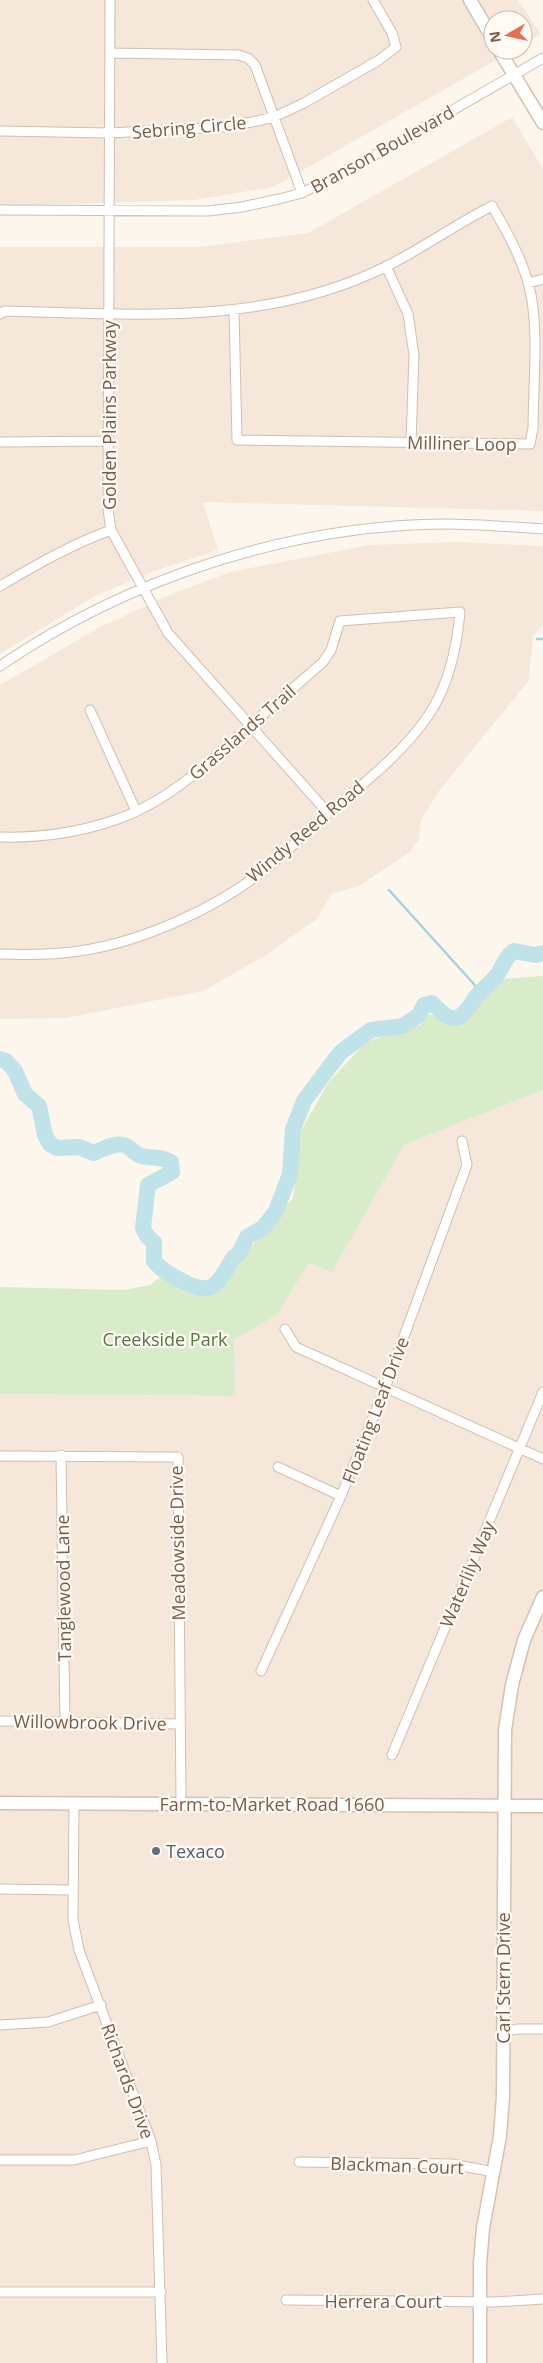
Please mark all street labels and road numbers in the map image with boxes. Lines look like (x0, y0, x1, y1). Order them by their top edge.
street label: Branson Boulevard (306, 100, 458, 198)
street label: Sebring Circle (131, 110, 247, 144)
street label: Golden Plains Parkway (97, 319, 121, 510)
street label: Milliner Loop (407, 430, 517, 456)
street label: Grasslands Trail (184, 679, 300, 785)
street label: Windy Reed Road (241, 775, 369, 887)
street label: Floating Leaf Drive (336, 1333, 414, 1487)
street label: Meadowside Drive (164, 1465, 190, 1621)
street label: Tanglewood Lane (50, 1514, 76, 1662)
street label: Waterlily Way (434, 1516, 501, 1631)
street label: Willowbrook Drive (13, 1709, 167, 1735)
street label: Farm-to-Market Road 1660 (159, 1792, 385, 1816)
street label: Carl Stern Drive (491, 1912, 515, 2044)
street label: Richards Drive (96, 2020, 160, 2142)
street label: Blackman Court (330, 2151, 464, 2179)
street label: Herrera Court (324, 2289, 442, 2313)

